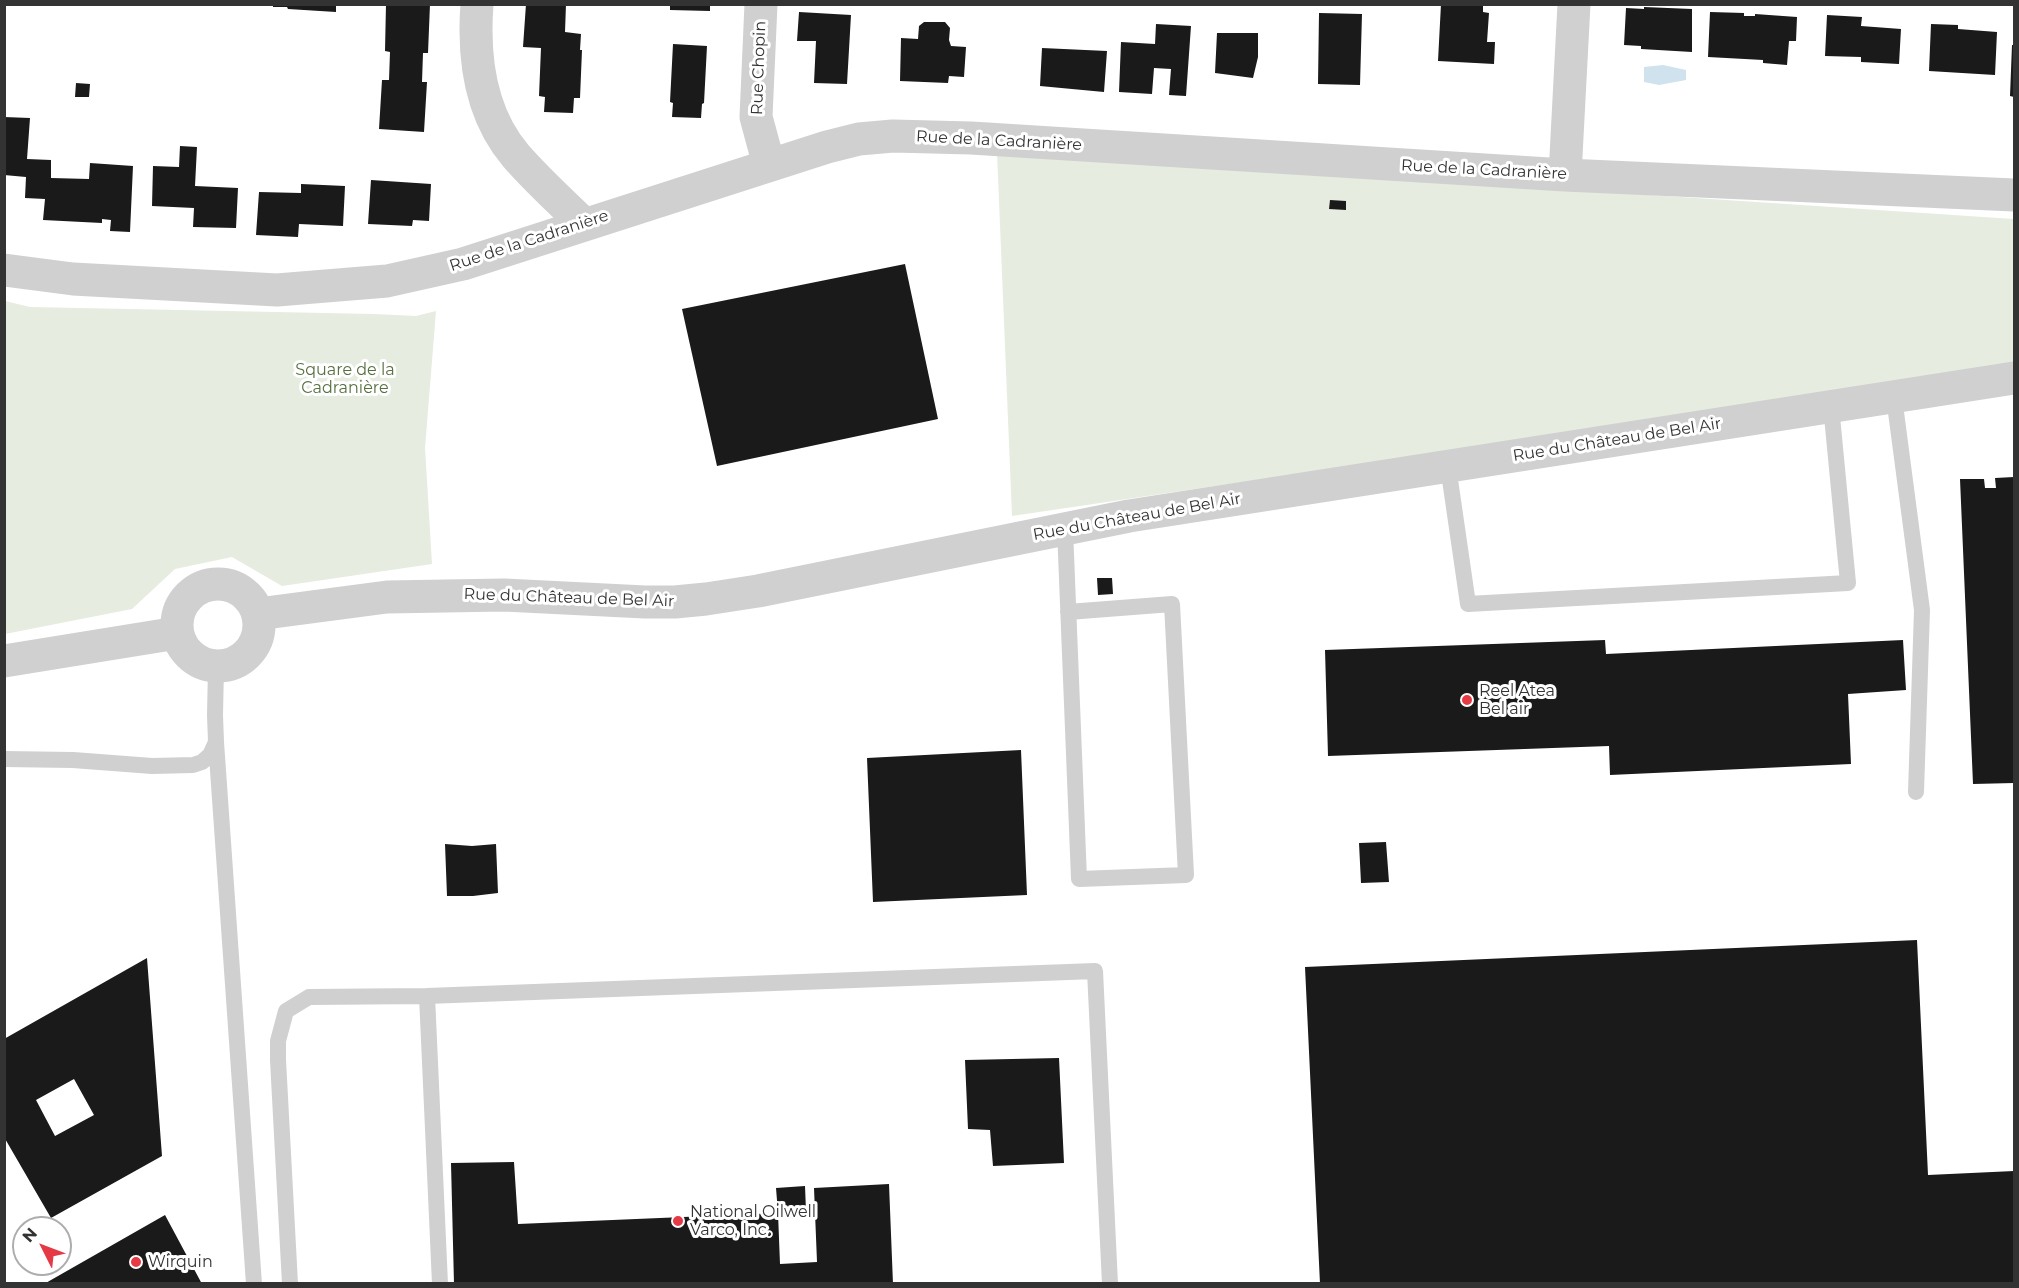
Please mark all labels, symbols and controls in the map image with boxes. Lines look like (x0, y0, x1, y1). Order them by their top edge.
street label: Rue Chopin (748, 21, 770, 115)
street label: Rue de la Cadranière (916, 127, 1082, 155)
street label: Rue de la Cadranière (1401, 156, 1567, 184)
street label: Rue de la Cadranière (447, 206, 611, 276)
park label: Square de la Cadranière (295, 360, 395, 398)
street label: Rue du Château de Bel Air (1511, 414, 1723, 466)
street label: Rue du Château de Bel Air (1032, 489, 1242, 545)
street label: Rue du Château de Bel Air (463, 585, 675, 611)
place label: Reel Atea Bel air (1479, 681, 1555, 719)
marker: Reel Atea Bel air (1460, 693, 1474, 707)
place label: National Oilwell Varco, Inc. (690, 1202, 816, 1240)
marker: National Oilwell Varco, Inc. (671, 1214, 685, 1228)
north arrow (12, 1216, 72, 1276)
text: N (18, 1224, 41, 1246)
place label: Wirquin (148, 1252, 213, 1272)
marker: Wirquin (129, 1255, 143, 1269)

